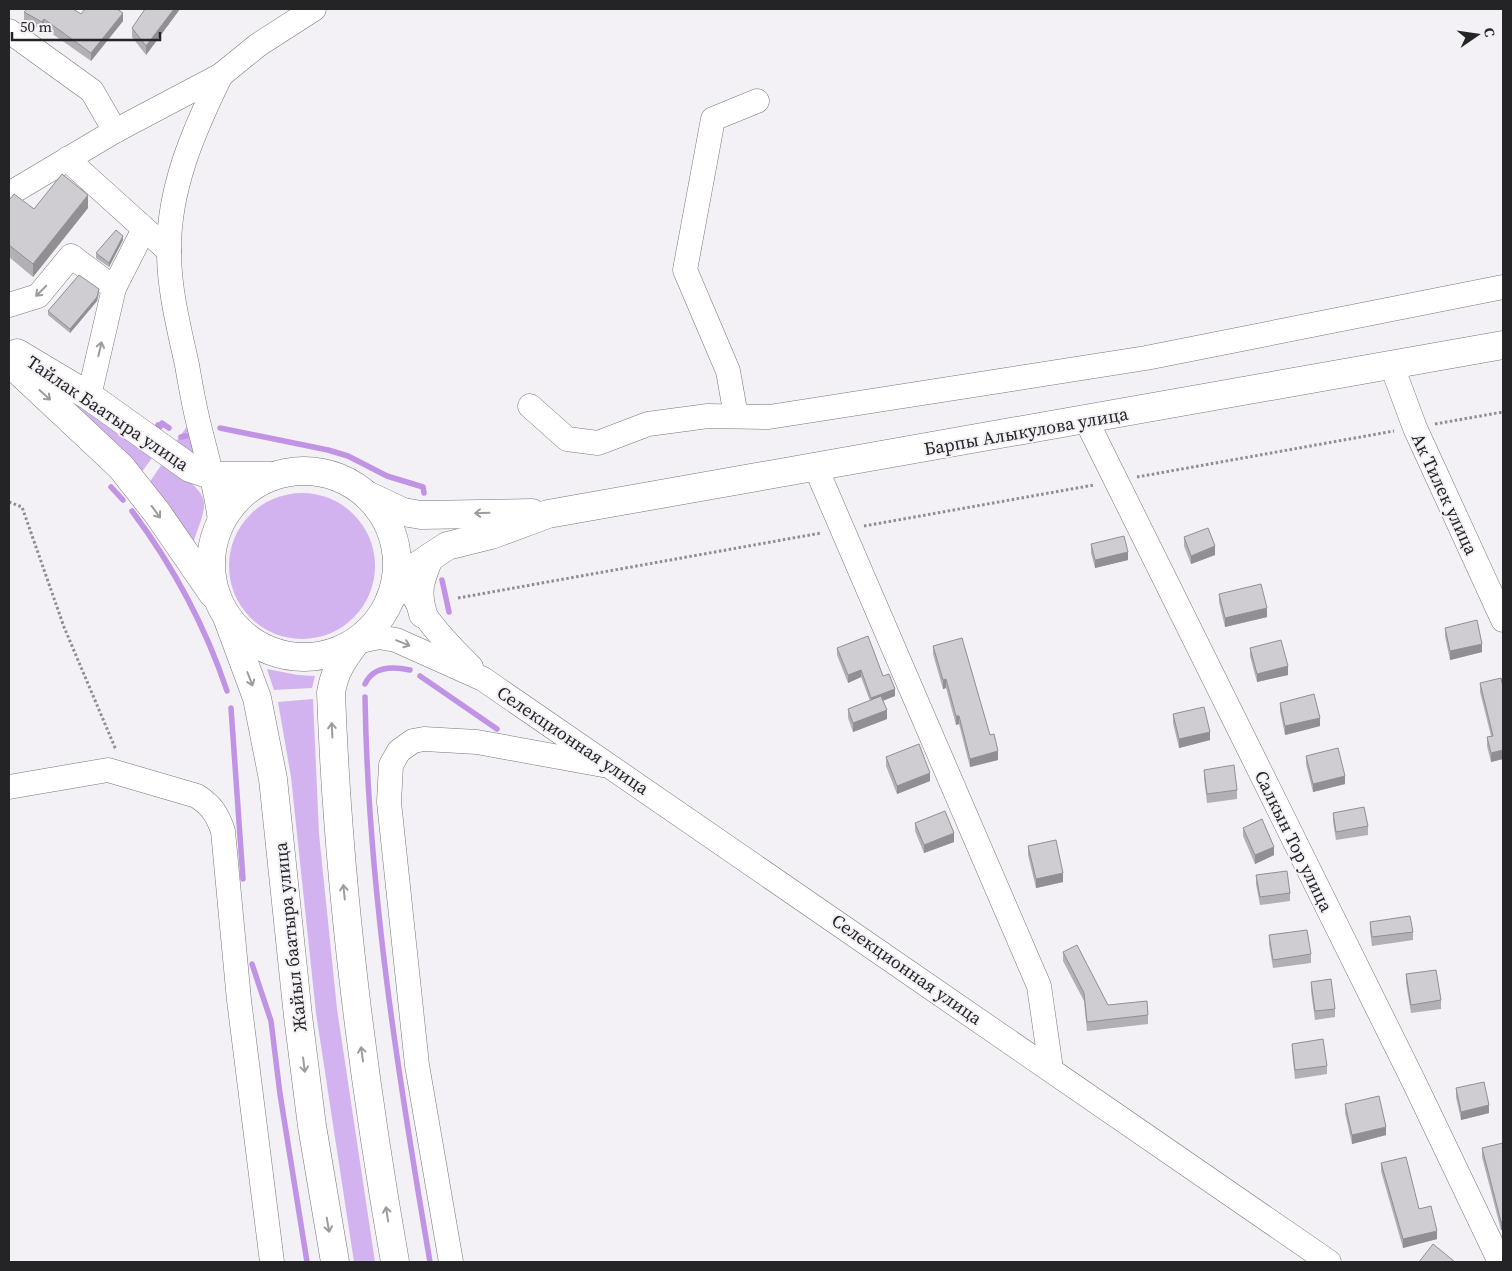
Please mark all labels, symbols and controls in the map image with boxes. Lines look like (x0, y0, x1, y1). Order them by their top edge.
scale bar (12, 10, 160, 42)
north arrow (1452, 10, 1502, 60)
text: 50 m (20, 16, 52, 37)
text: С (1479, 26, 1500, 39)
one-way arrow (35, 285, 47, 297)
one-way arrow (96, 341, 105, 357)
street label: Тайлак Баатыра улица (22, 349, 195, 477)
one-way arrow (38, 389, 51, 400)
street label: Барпы Алыкулова улица (922, 401, 1131, 461)
street label: Ак Тилек улица (1406, 429, 1485, 560)
one-way arrow (151, 505, 161, 519)
one-way arrow (474, 508, 490, 517)
one-way arrow (395, 639, 410, 648)
one-way arrow (246, 671, 255, 686)
street label: Селекционная улица (492, 680, 655, 801)
one-way arrow (328, 722, 337, 738)
street label: Салкын Тор улица (1249, 766, 1339, 917)
street label: Жайыл баатыра улица (268, 840, 312, 1033)
one-way arrow (339, 884, 349, 900)
street label: Селекционная улица (827, 908, 988, 1031)
one-way arrow (357, 1046, 367, 1062)
one-way arrow (299, 1056, 309, 1072)
one-way arrow (381, 1207, 391, 1223)
one-way arrow (324, 1217, 334, 1233)

